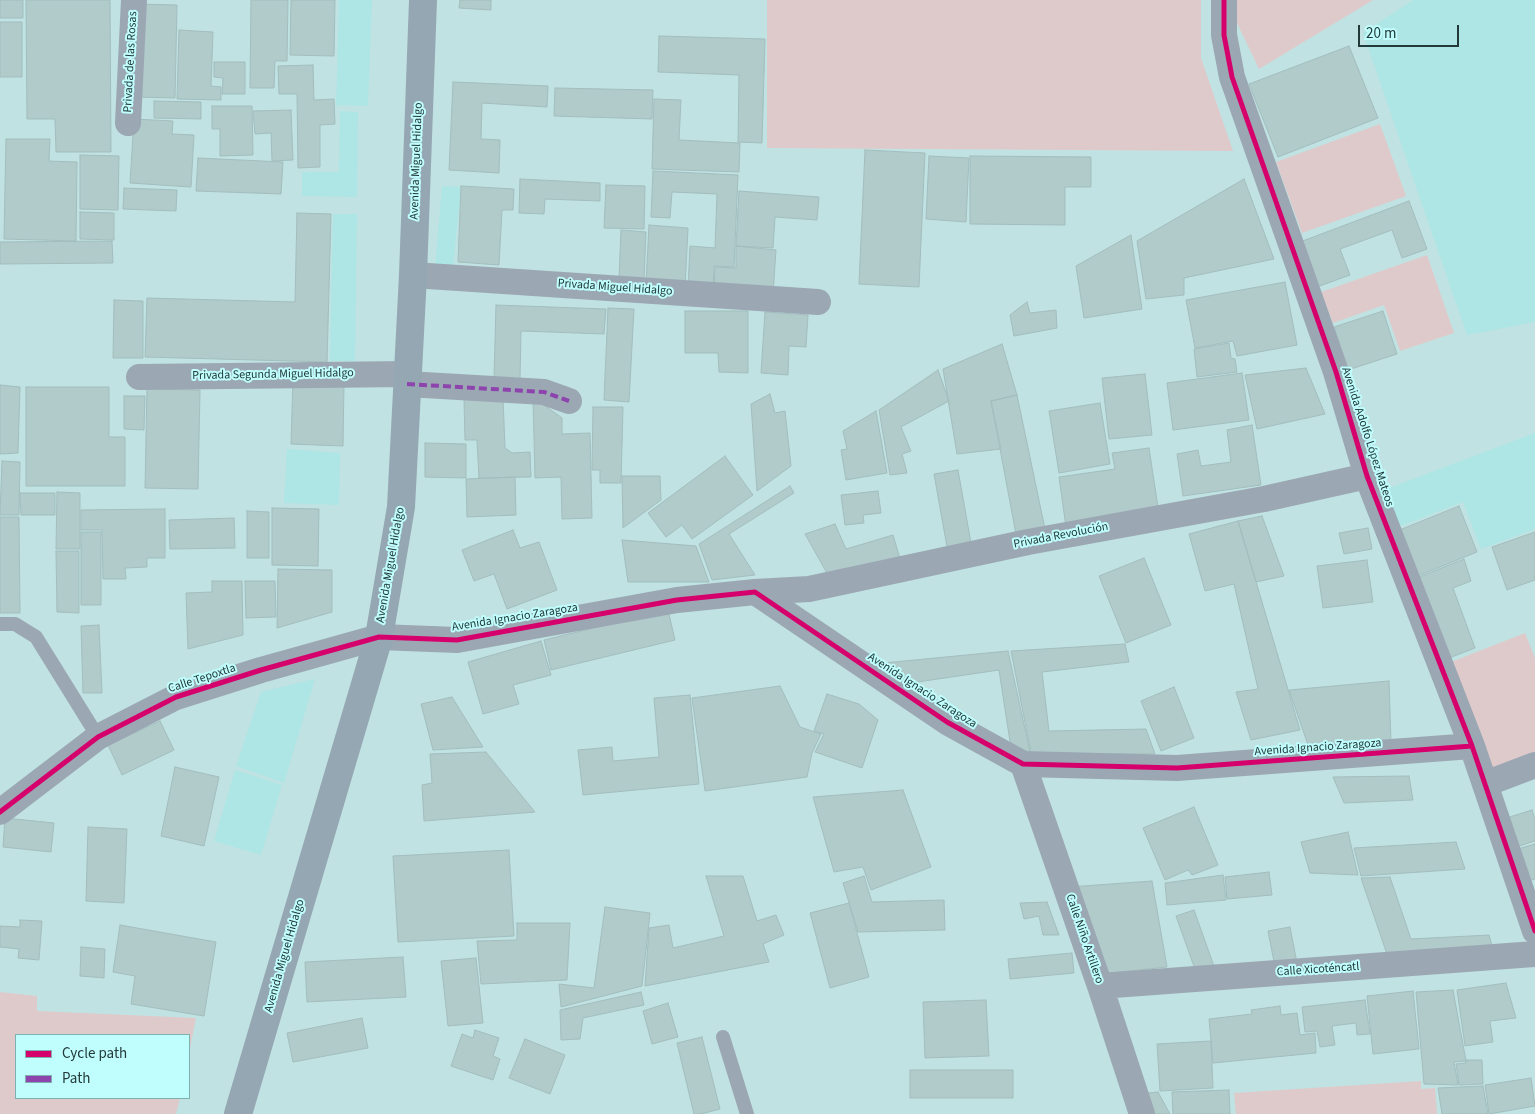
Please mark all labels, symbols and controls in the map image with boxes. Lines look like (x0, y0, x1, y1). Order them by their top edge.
street label: Privada de las Rosas (121, 11, 141, 113)
scale bar (1360, 15, 1461, 47)
text: 20 m (1366, 23, 1396, 44)
street label: Avenida Miguel Hidalgo (408, 102, 426, 220)
street label: Privada Miguel Hidalgo (557, 277, 673, 299)
street label: Avenida Adolfo López Mateos (1338, 365, 1396, 509)
street label: Privada Segunda Miguel Hidalgo (192, 366, 354, 384)
street label: Avenida Miguel Hidalgo (374, 506, 408, 624)
street label: Privada Revolución (1012, 520, 1110, 552)
street label: Avenida Ignacio Zaragoza (451, 601, 579, 635)
street label: Avenida Ignacio Zaragoza (865, 650, 979, 732)
street label: Calle Tepoxtla (166, 661, 238, 697)
street label: Avenida Ignacio Zaragoza (1254, 736, 1382, 760)
street label: Calle Niño Artillero (1062, 892, 1106, 986)
street label: Avenida Miguel Hidalgo (262, 898, 308, 1014)
street label: Calle Xicoténcatl (1276, 960, 1360, 980)
legend (15, 1034, 190, 1099)
text: Cycle path (62, 1043, 127, 1064)
text: Path (62, 1068, 90, 1089)

